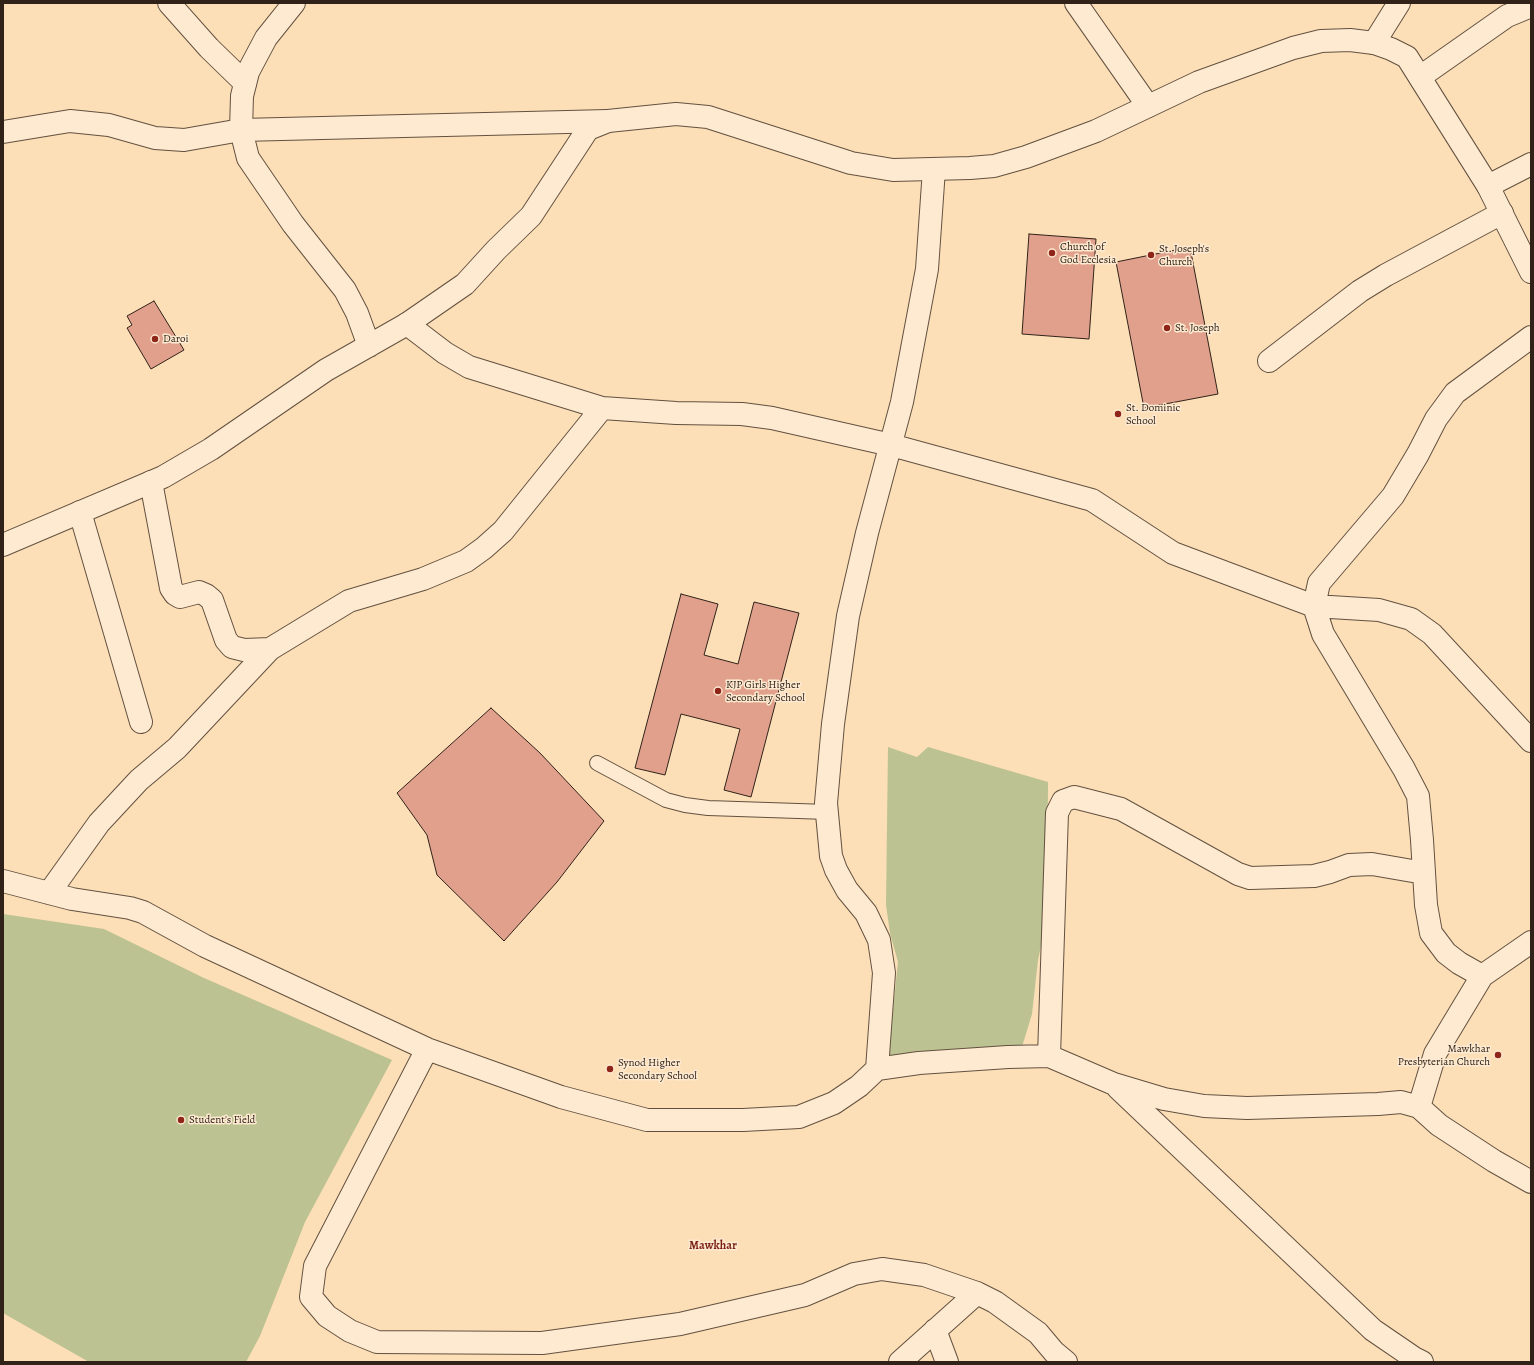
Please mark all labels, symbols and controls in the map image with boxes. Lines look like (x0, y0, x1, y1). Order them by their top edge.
place label: Church of God Ecclesia (1060, 240, 1116, 266)
place label: St. Joseph's Church (1159, 242, 1209, 268)
marker: Church of God Ecclesia (1047, 248, 1057, 258)
marker: St. Joseph's Church (1146, 250, 1156, 260)
place label: St. Joseph (1175, 321, 1220, 335)
marker: St. Joseph (1162, 323, 1172, 333)
place label: Daroi (163, 332, 189, 346)
marker: Daroi (150, 334, 160, 344)
place label: St. Dominic School (1126, 401, 1180, 427)
marker: St. Dominic School (1113, 409, 1123, 419)
place label: KJP Girls Higher Secondary School (726, 678, 805, 704)
marker: KJP Girls Higher Secondary School (713, 686, 723, 696)
place label: Mawkhar Presbyterian Church (1398, 1042, 1490, 1068)
marker: Mawkhar Presbyterian Church (1493, 1050, 1503, 1060)
place label: Synod Higher Secondary School (618, 1056, 697, 1082)
marker: Synod Higher Secondary School (605, 1064, 615, 1074)
place label: Student's Field (189, 1113, 255, 1127)
marker: Student's Field (176, 1115, 186, 1125)
district label: Mawkhar (689, 1239, 737, 1253)

